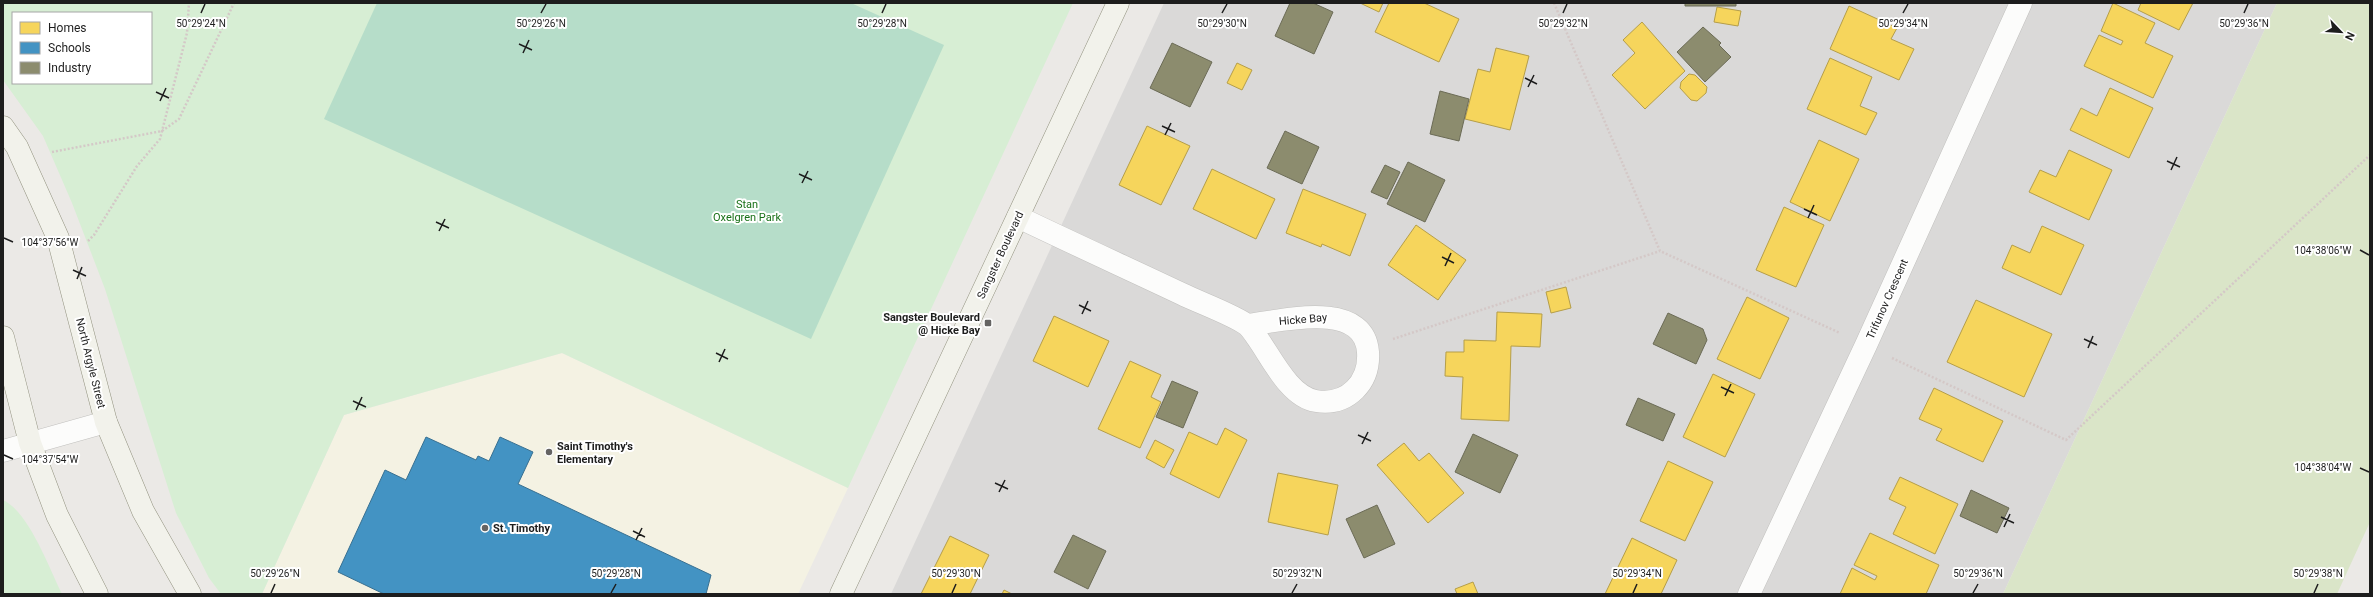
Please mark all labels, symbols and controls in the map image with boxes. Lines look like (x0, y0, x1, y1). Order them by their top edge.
legend (12, 12, 152, 84)
north arrow (2321, 12, 2361, 52)
text: 50°29'24"N (176, 18, 226, 29)
text: 50°29'26"N (516, 18, 566, 29)
text: 50°29'28"N (857, 18, 907, 29)
text: 50°29'30"N (1197, 18, 1247, 29)
text: 50°29'32"N (1538, 18, 1588, 29)
text: 50°29'34"N (1878, 18, 1928, 29)
text: 50°29'36"N (2219, 18, 2269, 29)
text: Homes (48, 21, 86, 35)
text: N (2342, 30, 2357, 42)
text: Schools (48, 41, 91, 55)
text: Industry (48, 61, 92, 75)
park label: Stan Oxelgren Park (713, 198, 781, 224)
street label: Sangster Boulevard (974, 209, 1026, 301)
text: 104°37'56"W (22, 237, 79, 248)
text: 104°38'06"W (2295, 245, 2352, 256)
street label: Trifunov Crescent (1864, 257, 1911, 341)
place label: Sangster Boulevard @ Hicke Bay (883, 311, 980, 337)
street label: Hicke Bay (1278, 311, 1328, 328)
street label: North Argyle Street (73, 316, 108, 410)
marker: Sangster Boulevard @ Hicke Bay (983, 318, 993, 328)
place label: Saint Timothy's Elementary (557, 440, 633, 466)
marker: Saint Timothy's Elementary (544, 447, 554, 457)
text: 104°37'54"W (22, 454, 79, 465)
text: 104°38'04"W (2295, 462, 2352, 473)
place label: St. Timothy (493, 522, 550, 535)
marker: St. Timothy (480, 523, 490, 533)
text: 50°29'26"N (250, 568, 300, 579)
text: 50°29'28"N (591, 568, 641, 579)
text: 50°29'30"N (931, 568, 981, 579)
text: 50°29'32"N (1272, 568, 1322, 579)
text: 50°29'34"N (1612, 568, 1662, 579)
text: 50°29'36"N (1953, 568, 2003, 579)
text: 50°29'38"N (2293, 568, 2343, 579)

